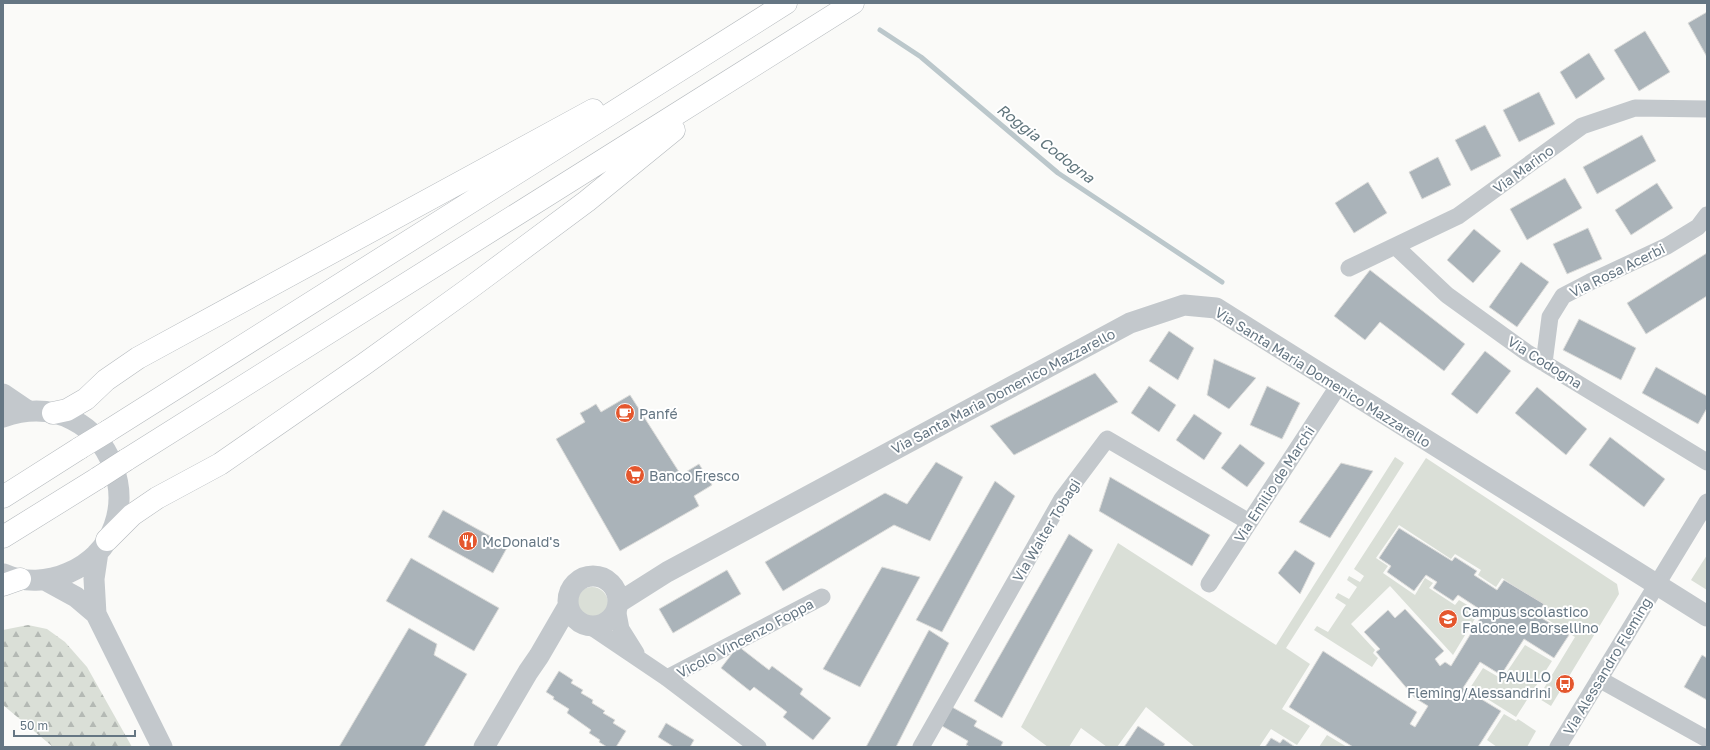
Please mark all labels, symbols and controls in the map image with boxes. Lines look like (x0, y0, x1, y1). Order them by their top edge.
water label: Roggia Codogna (993, 100, 1098, 188)
street label: Via Marino (1489, 141, 1557, 197)
street label: Via Rosa Acerbi (1567, 240, 1667, 300)
street label: Via Santa Maria Domenico Mazzarello (1212, 303, 1434, 451)
street label: Via Santa Maria Domenico Mazzarello (888, 325, 1118, 457)
street label: Via Codogna (1505, 332, 1585, 392)
cafe icon: Panfé (614, 402, 636, 424)
place label: Panfé (639, 405, 678, 422)
street label: Via Emilio de Marchi (1230, 423, 1318, 545)
supermarket icon: Banco Fresco (624, 464, 646, 486)
place label: Banco Fresco (649, 467, 740, 484)
street label: Via Walter Tobagi (1009, 476, 1083, 584)
restaurant icon: McDonald's (457, 530, 479, 552)
place label: McDonald's (482, 533, 560, 550)
street label: Via Alessandro Fleming (1559, 594, 1655, 738)
street label: Vicolo Vincenzo Foppa (674, 595, 816, 681)
place label: Campus scolastico Falcone e Borsellino (1462, 603, 1599, 636)
school or university icon: Campus scolastico Falcone e Borsellino (1437, 608, 1459, 630)
place label: PAULLO Fleming/Alessandrini (1407, 668, 1551, 701)
bus stop icon: PAULLO Fleming/Alessandrini (1554, 673, 1576, 695)
scale bar (14, 712, 135, 738)
text: 50 m (20, 718, 48, 733)

